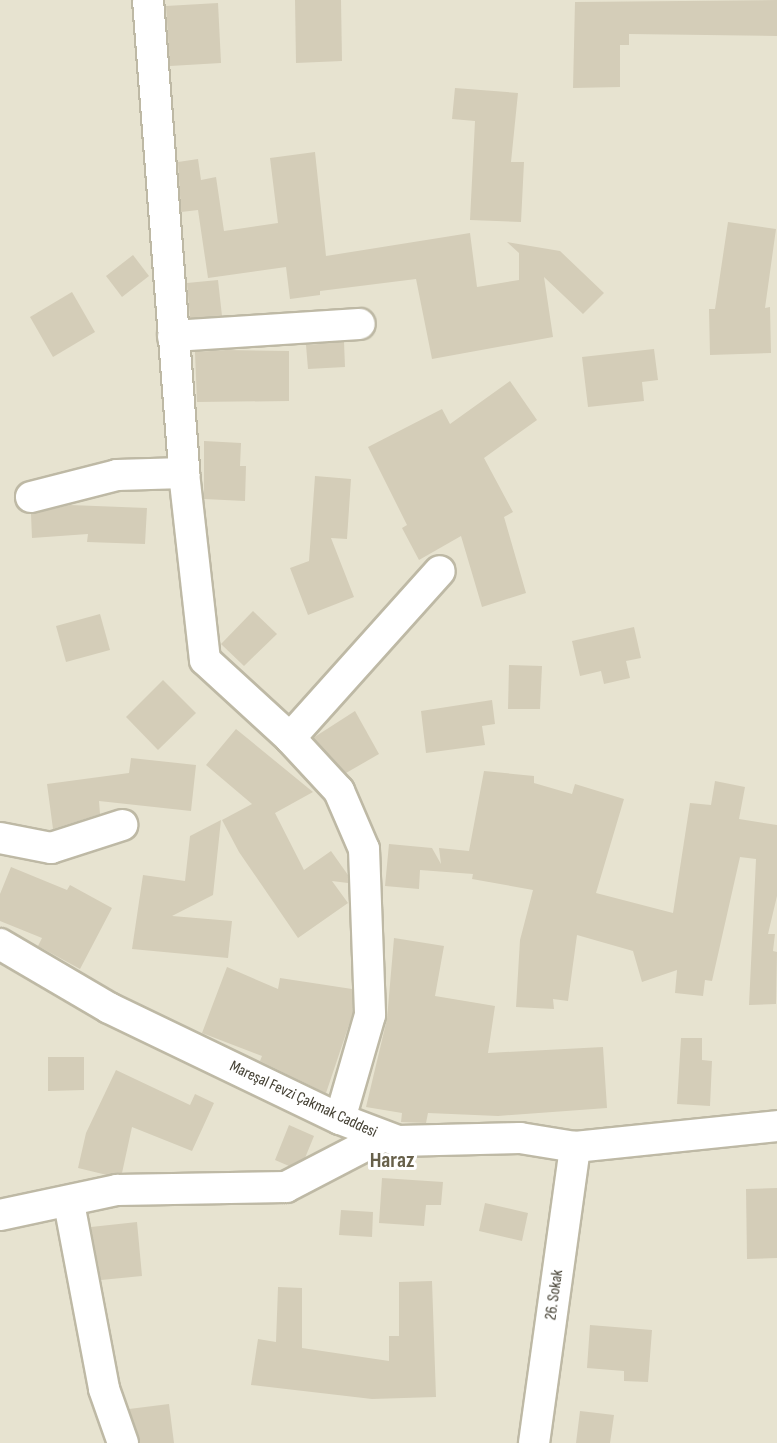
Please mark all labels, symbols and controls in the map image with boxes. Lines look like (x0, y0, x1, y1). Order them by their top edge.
street label: Mareşal Fevzi Çakmak Caddesi (226, 1057, 380, 1143)
district label: Haraz (370, 1148, 414, 1174)
street label: 26. Sokak (542, 1269, 568, 1321)

